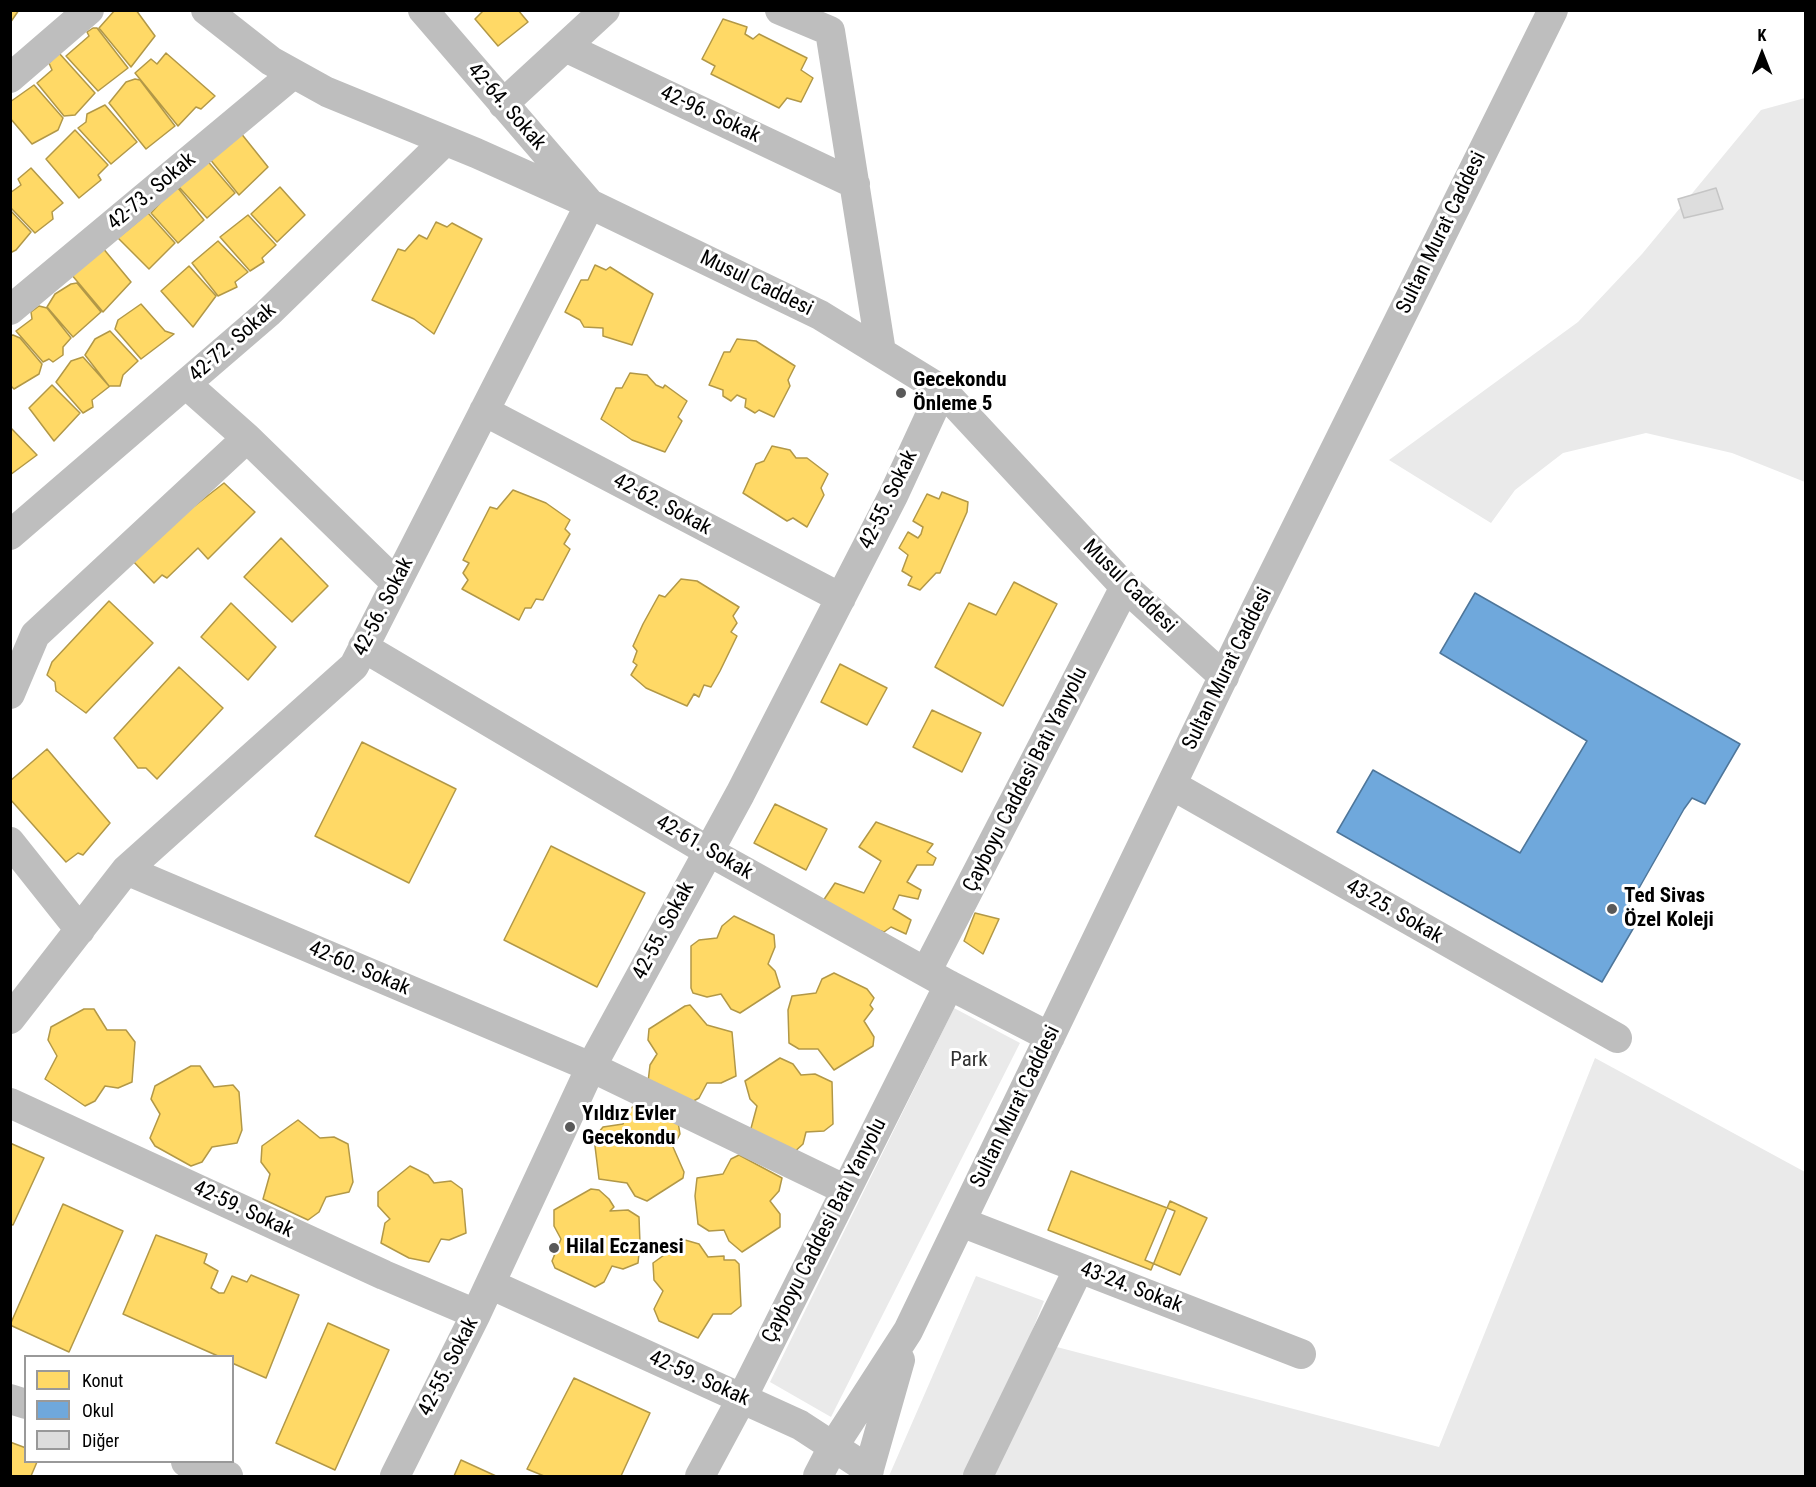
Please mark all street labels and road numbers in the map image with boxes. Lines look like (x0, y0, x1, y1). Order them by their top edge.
street label: 42-64. Sokak (461, 58, 551, 156)
street label: 42-96. Sokak (656, 81, 764, 149)
street label: 42-73. Sokak (103, 148, 201, 236)
street label: Sultan Murat Caddesi (1392, 148, 1492, 318)
street label: Musul Caddesi (695, 246, 817, 322)
street label: 42-72. Sokak (184, 298, 282, 388)
street label: 42-55. Sokak (854, 446, 924, 554)
street label: 42-62. Sokak (609, 469, 715, 541)
street label: Musul Caddesi (1077, 535, 1181, 639)
street label: 42-56. Sokak (348, 553, 420, 661)
street label: Sultan Murat Caddesi (1178, 584, 1278, 754)
street label: Çayboyu Caddesi Batı Yanyolu (958, 663, 1094, 897)
street label: 42-61. Sokak (651, 810, 757, 886)
street label: 43-25. Sokak (1341, 874, 1447, 950)
street label: 42-55. Sokak (628, 878, 700, 984)
street label: 42-60. Sokak (305, 936, 413, 1002)
street label: Sultan Murat Caddesi (966, 1022, 1066, 1192)
street label: Çayboyu Caddesi Batı Yanyolu (757, 1114, 893, 1348)
street label: 42-59. Sokak (189, 1176, 297, 1244)
street label: 43-24. Sokak (1076, 1257, 1186, 1319)
street label: 42-55. Sokak (413, 1313, 485, 1421)
street label: 42-59. Sokak (645, 1346, 753, 1412)

